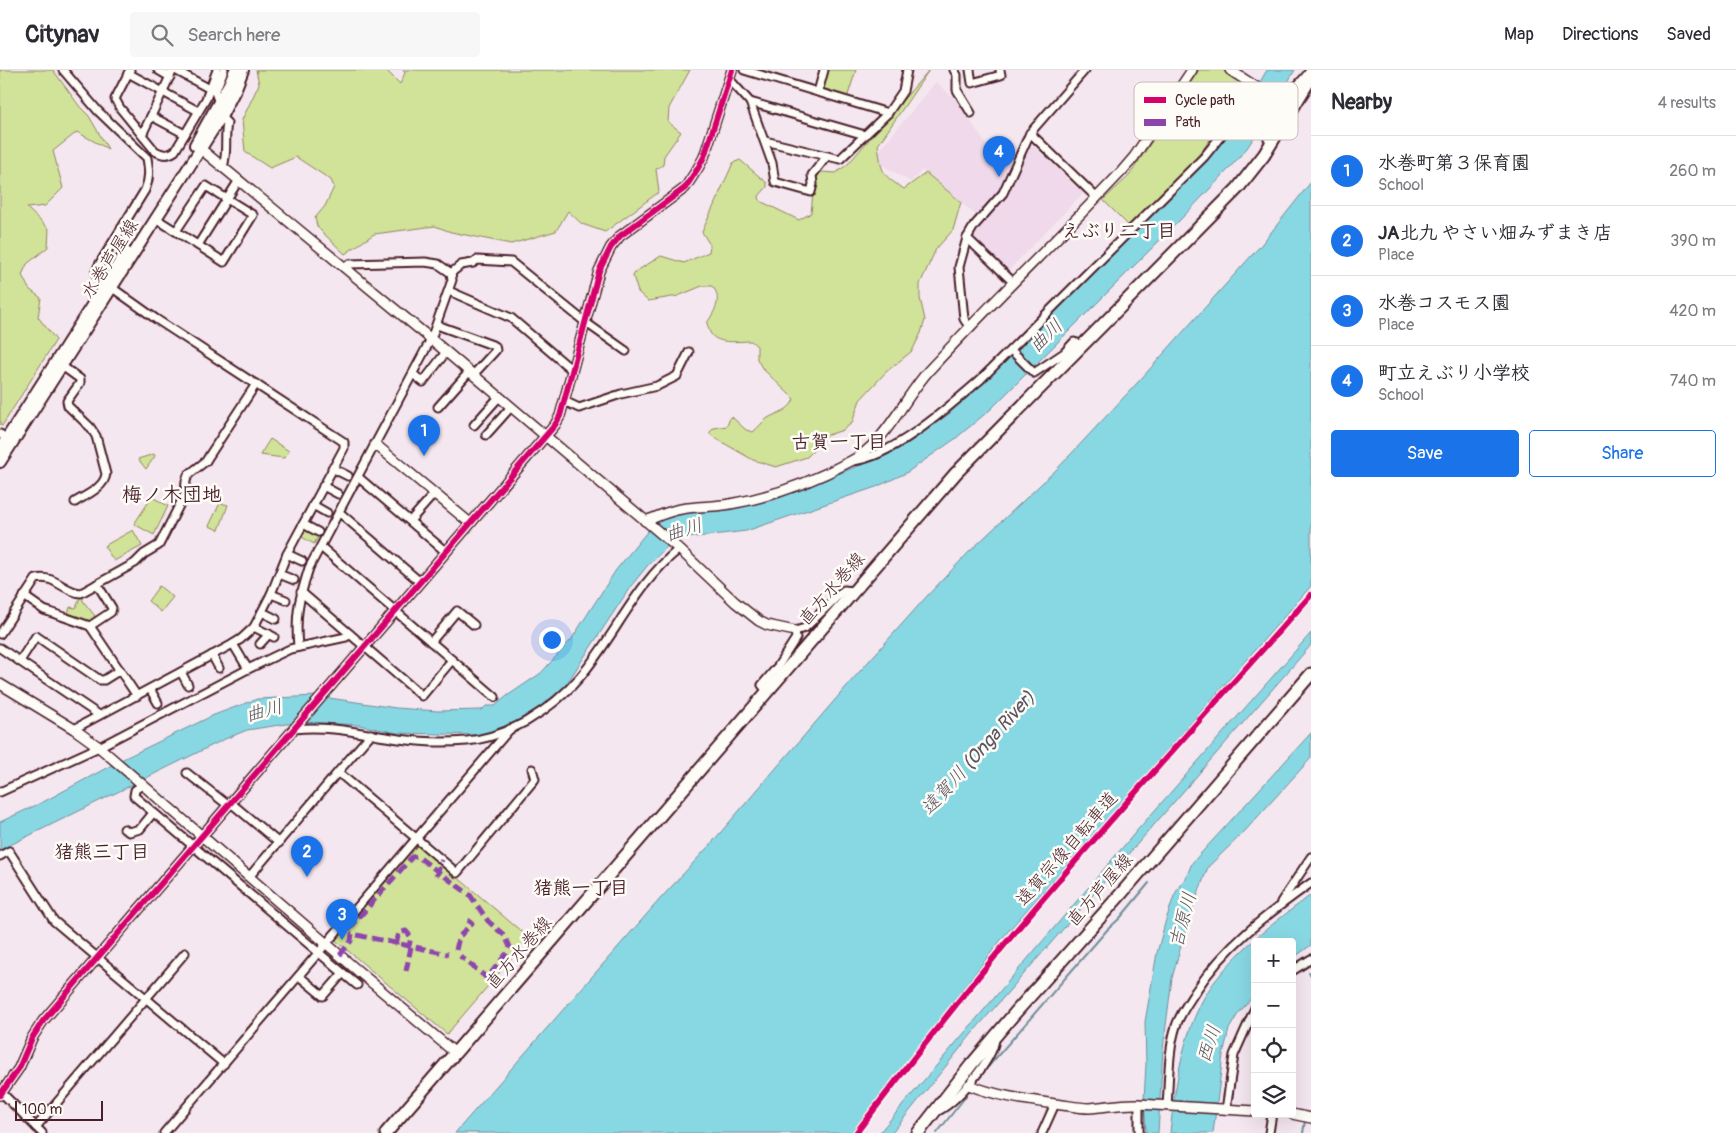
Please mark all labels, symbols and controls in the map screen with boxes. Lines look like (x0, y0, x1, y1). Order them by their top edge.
search box (130, 12, 480, 57)
text: Citynav (25, 20, 100, 49)
icon: search (148, 21, 176, 49)
text: Search here (188, 23, 280, 47)
text: Map (1504, 23, 1534, 46)
text: Directions (1562, 23, 1638, 46)
text: Saved (1666, 23, 1711, 46)
legend (1134, 82, 1298, 140)
text: Nearby (1331, 89, 1392, 116)
text: Cycle path (1175, 92, 1235, 109)
text: 4 results (1658, 93, 1716, 113)
text: Path (1175, 114, 1200, 131)
pin: 4 (983, 136, 1015, 177)
text: 水巻町第３保育園 (1378, 151, 1530, 175)
text: 1 (1344, 161, 1350, 181)
text: 260 m (1669, 161, 1716, 181)
text: School (1378, 175, 1424, 195)
street label: 水巻芦屋線 (76, 215, 144, 303)
district label: えぶり二丁目 (1062, 219, 1176, 243)
text: JA北九 やさい畑みずまき店 (1378, 221, 1612, 245)
text: 2 (1343, 231, 1351, 251)
text: 390 m (1670, 231, 1716, 251)
text: Place (1378, 245, 1414, 265)
text: 水巻コスモス園 (1378, 291, 1510, 315)
text: 3 (1343, 301, 1351, 321)
text: 420 m (1669, 301, 1716, 321)
water label: 曲川 (1024, 314, 1068, 358)
text: Place (1378, 315, 1414, 335)
text: 町立えぶり小学校 (1378, 361, 1530, 385)
text: 4 (1342, 371, 1352, 391)
text: 740 m (1670, 371, 1716, 391)
text: School (1378, 385, 1424, 405)
pin: 1 (408, 415, 440, 456)
district label: 古賀一丁目 (791, 430, 887, 454)
button: Save (1331, 430, 1519, 477)
button: Share (1529, 430, 1716, 477)
district label: 梅ノ木団地 (122, 482, 222, 507)
water label: 曲川 (662, 513, 706, 547)
street label: 直方水巻線 (794, 547, 870, 631)
your location (539, 627, 565, 653)
water label: 遠賀川 (Onga River) (916, 685, 1040, 820)
water label: 曲川 (243, 694, 285, 728)
street label: 遠賀宗像自転車道 (1011, 787, 1123, 911)
pin: 2 (291, 836, 323, 877)
district label: 猪熊三丁目 (54, 840, 150, 864)
street label: 直方芦屋線 (1062, 848, 1138, 932)
district label: 猪熊一丁目 (533, 876, 629, 900)
water label: 吉原川 (1164, 889, 1202, 951)
pin: 3 (326, 899, 358, 940)
street label: 直方水巻線 (481, 911, 557, 995)
map controls (1251, 938, 1296, 1118)
button: + (1251, 938, 1296, 983)
button: − (1251, 983, 1296, 1028)
water label: 西川 (1192, 1022, 1226, 1066)
button: locate (1251, 1028, 1296, 1073)
button: layers (1251, 1073, 1296, 1118)
scale bar (15, 1098, 102, 1121)
text: 100 m (22, 1101, 62, 1118)

